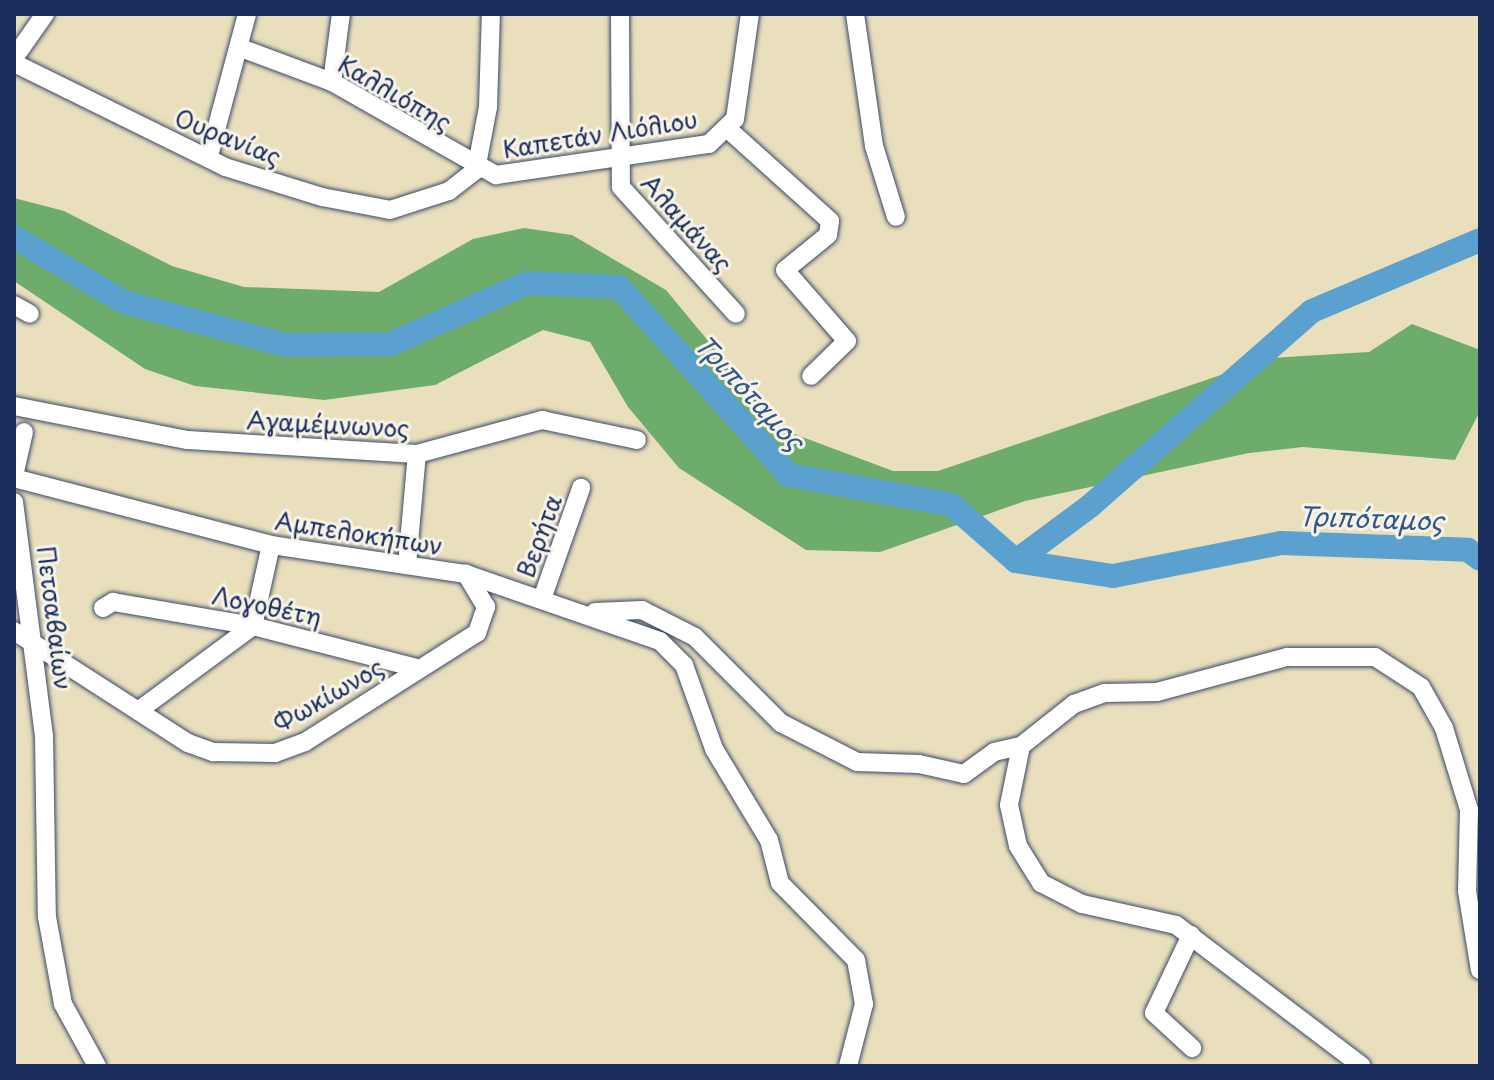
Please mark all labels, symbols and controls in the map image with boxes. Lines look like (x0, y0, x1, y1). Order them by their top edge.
street label: Καλλιόπης (333, 49, 457, 137)
street label: Ουρανίας (171, 103, 285, 171)
street label: Καπετάν Λιόλιου (500, 104, 700, 164)
street label: Αλαμάνας (636, 168, 738, 278)
water label: Τριπόταμος (689, 328, 811, 456)
street label: Αγαμέμνωνος (246, 405, 410, 443)
street label: Βερήτα (511, 491, 567, 581)
water label: Τριπόταμος (1298, 500, 1444, 536)
street label: Αμπελοκήπων (273, 506, 445, 560)
street label: Πετσαβαίων (32, 544, 78, 692)
street label: Λογοθέτη (210, 580, 324, 632)
street label: Φωκίωνος (268, 652, 388, 738)

